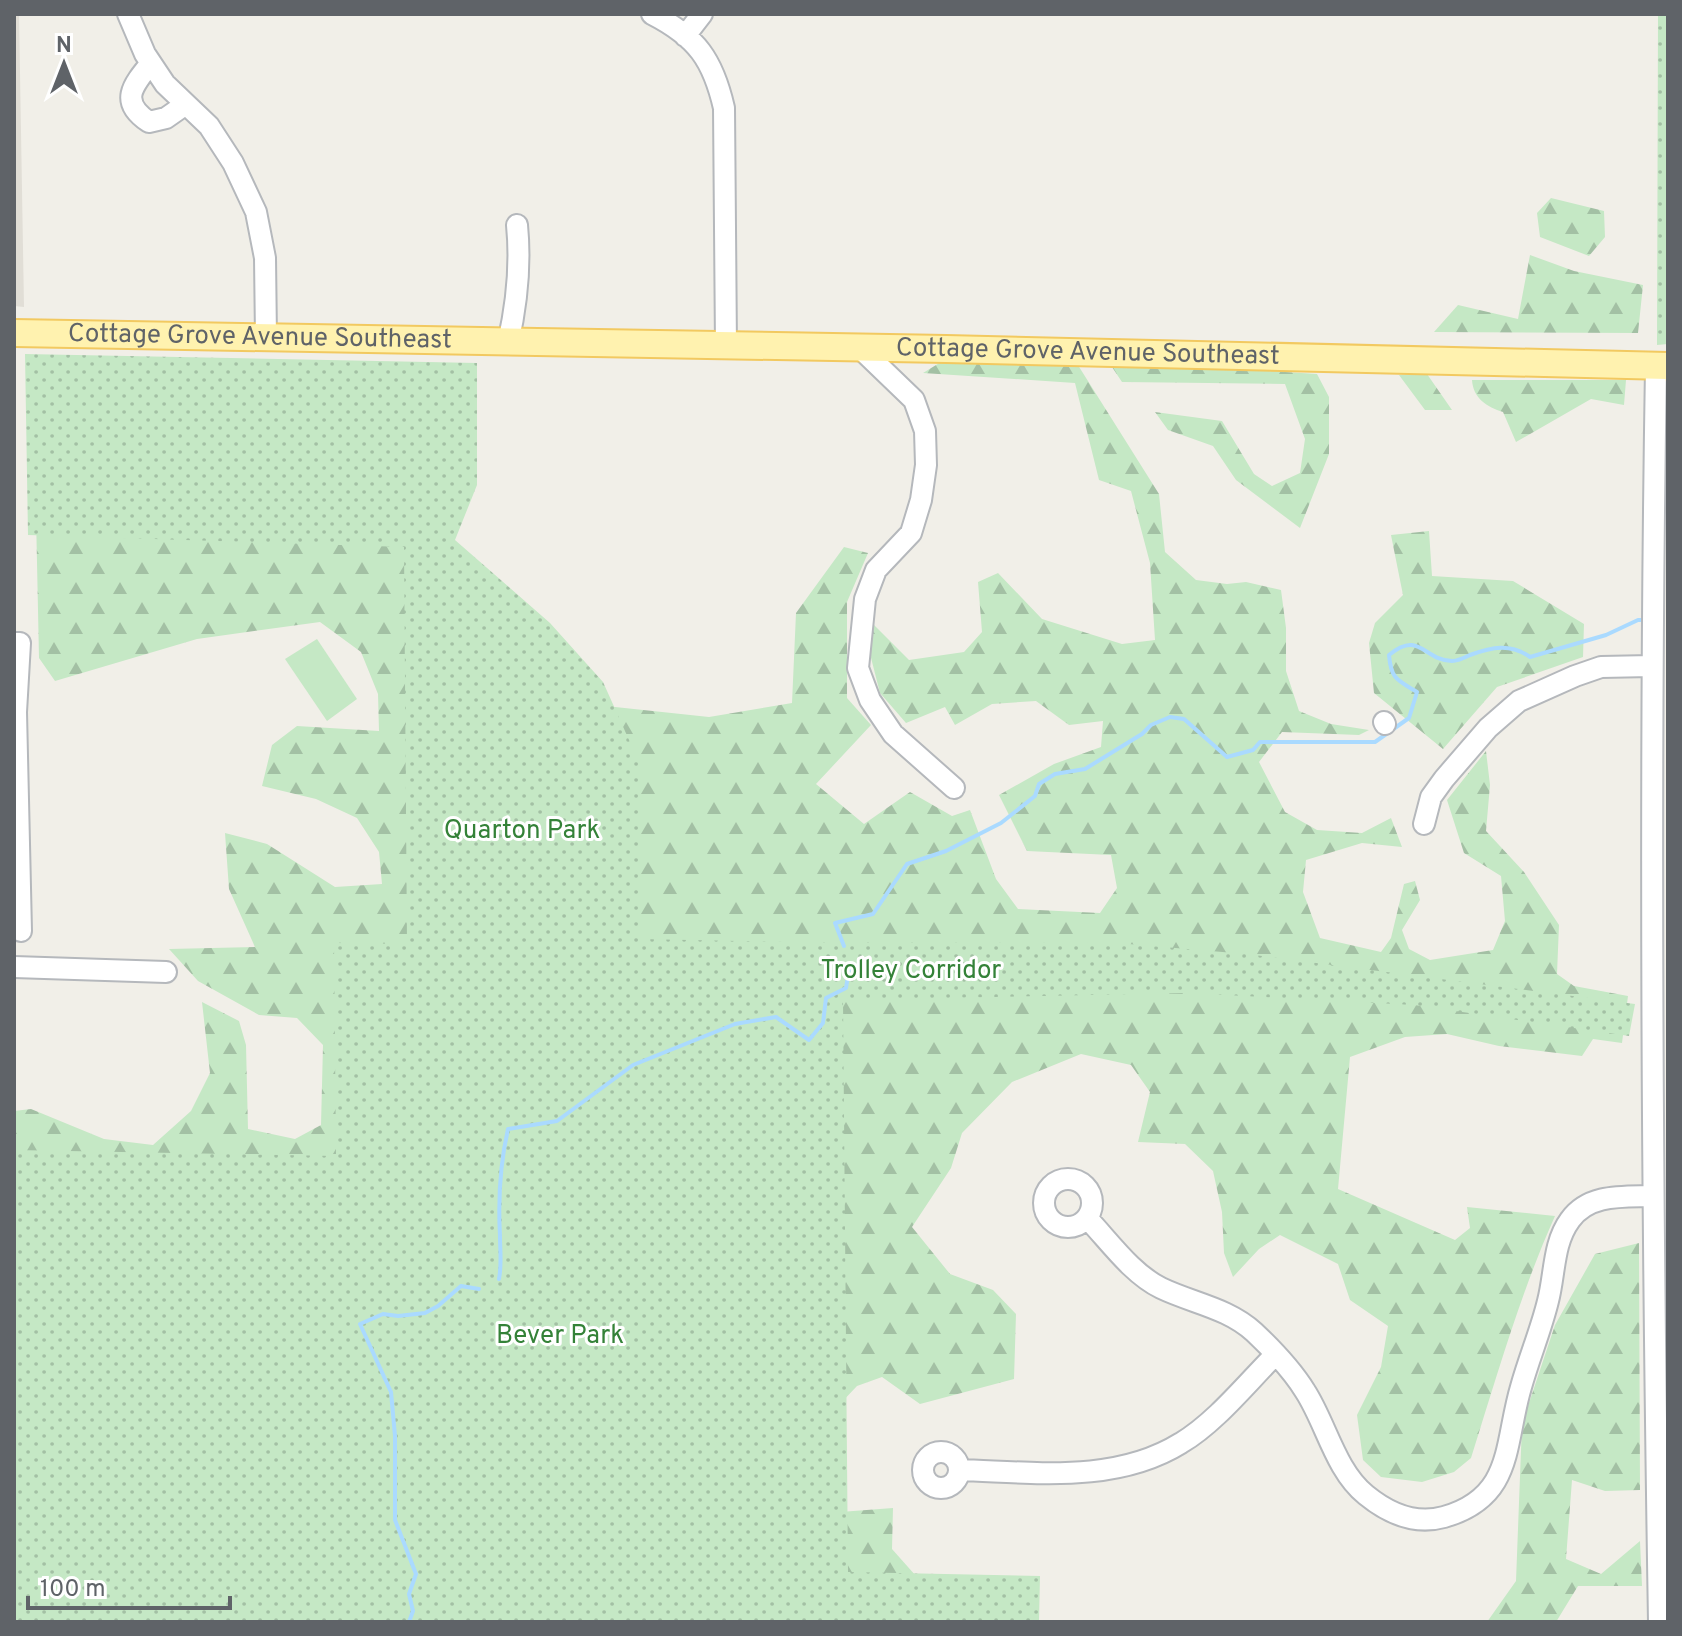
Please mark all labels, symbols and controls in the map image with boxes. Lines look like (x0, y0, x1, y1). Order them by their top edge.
north arrow (24, 24, 104, 104)
text: N (56, 33, 72, 60)
street label: Cottage Grove Avenue Southeast (68, 317, 452, 357)
street label: Cottage Grove Avenue Southeast (896, 332, 1280, 373)
park label: Quarton Park (444, 815, 600, 848)
park label: Trolley Corridor (821, 955, 1001, 988)
park label: Bever Park (496, 1320, 624, 1353)
scale bar (28, 1560, 230, 1610)
text: 100 m (40, 1575, 106, 1605)

